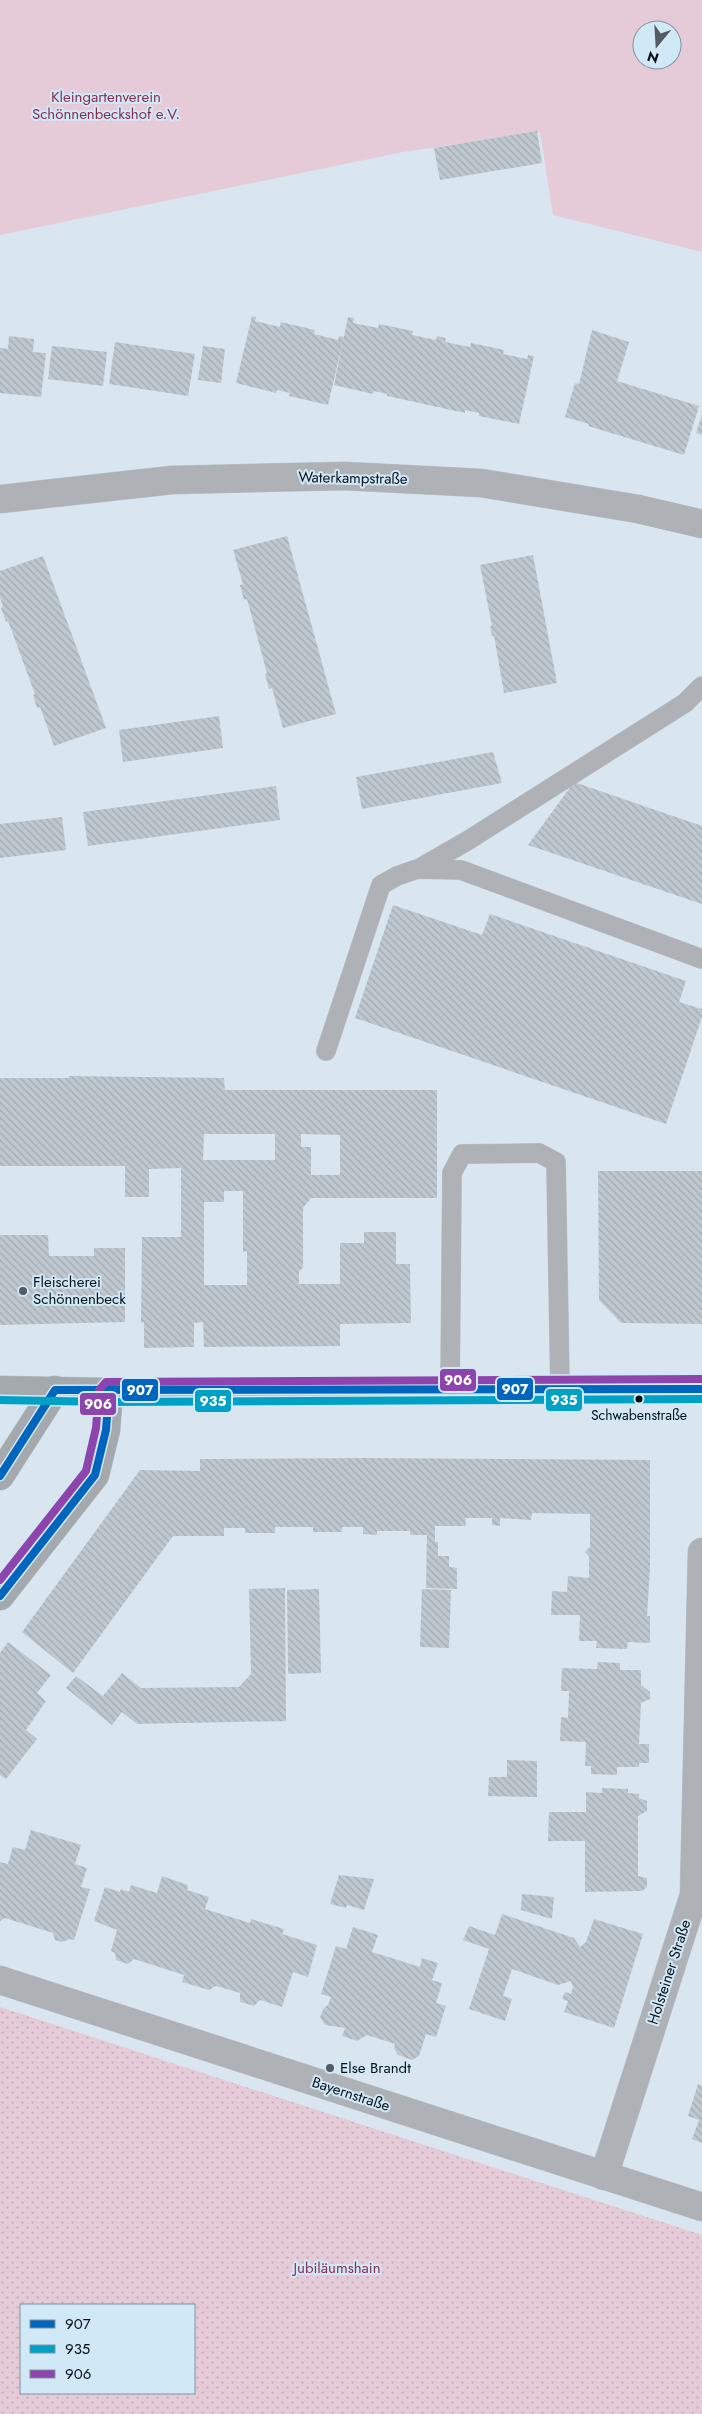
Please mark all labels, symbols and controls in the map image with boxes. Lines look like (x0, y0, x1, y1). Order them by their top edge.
north arrow (632, 20, 682, 70)
text: N (645, 46, 661, 69)
park label: Kleingartenverein Schönnenbeckshof e.V. (32, 86, 180, 125)
street label: Waterkampstraße (298, 466, 408, 490)
place label: Fleischerei Schönnenbeck (33, 1271, 126, 1310)
marker: Fleischerei Schönnenbeck (17, 1285, 29, 1297)
line badge: 906 (439, 1368, 477, 1392)
text: 906 (444, 1370, 472, 1390)
line badge: 907 (496, 1377, 534, 1401)
line badge: 907 (121, 1378, 159, 1402)
text: 907 (501, 1379, 529, 1399)
text: 907 (126, 1380, 154, 1400)
line badge: 935 (545, 1388, 583, 1412)
line badge: 935 (194, 1389, 232, 1413)
text: 935 (550, 1390, 578, 1410)
text: 935 (199, 1391, 227, 1411)
line badge: 906 (79, 1392, 117, 1416)
text: 906 (84, 1394, 112, 1414)
marker: Schwabenstraße (634, 1394, 644, 1404)
place label: Schwabenstraße (591, 1405, 687, 1425)
street label: Holsteiner Straße (642, 1916, 696, 2027)
place label: Else Brandt (340, 2057, 411, 2079)
marker: Else Brandt (324, 2062, 336, 2074)
street label: Bayernstraße (309, 2071, 393, 2117)
park label: Jubiläumshain (291, 2257, 381, 2279)
legend (20, 2304, 195, 2394)
text: 907 (65, 2313, 91, 2335)
text: 935 (65, 2338, 90, 2360)
text: 906 (65, 2363, 91, 2385)

